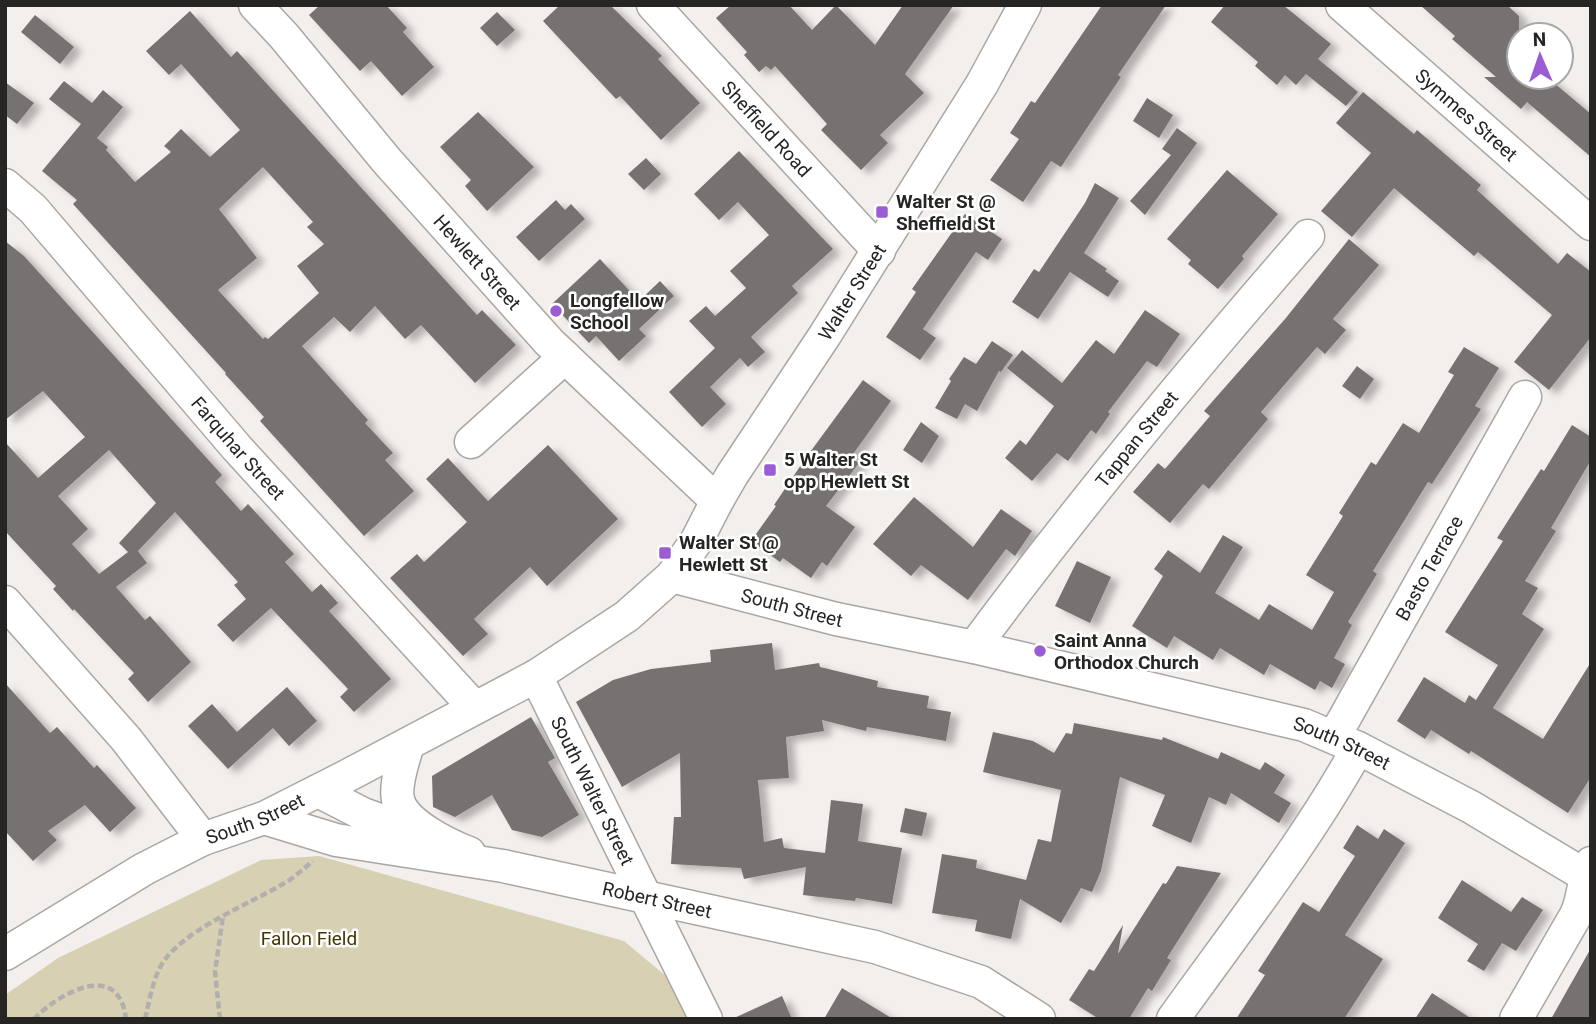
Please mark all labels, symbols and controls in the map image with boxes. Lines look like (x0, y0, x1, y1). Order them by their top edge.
north arrow (1505, 21, 1575, 91)
text: N (1532, 28, 1547, 51)
street label: Symmes Street (1411, 64, 1522, 166)
street label: Sheffield Road (717, 76, 816, 182)
place label: Walter St @ Sheffield St (896, 190, 996, 235)
marker: Walter St @ Sheffield St (874, 204, 890, 220)
street label: Hewlett Street (428, 210, 526, 315)
street label: Walter Street (814, 240, 891, 345)
place label: Longfellow School (570, 289, 664, 334)
marker: Longfellow School (548, 303, 564, 319)
street label: Tappan Street (1091, 386, 1183, 492)
street label: Farquhar Street (186, 392, 290, 505)
place label: 5 Walter St opp Hewlett St (784, 448, 910, 493)
marker: 5 Walter St opp Hewlett St (762, 462, 778, 478)
street label: Basto Terrace (1391, 512, 1468, 625)
place label: Walter St @ Hewlett St (679, 531, 779, 576)
marker: Walter St @ Hewlett St (657, 545, 673, 561)
street label: South Street (739, 584, 845, 632)
place label: Saint Anna Orthodox Church (1054, 629, 1199, 674)
marker: Saint Anna Orthodox Church (1032, 643, 1048, 659)
street label: South Street (1291, 712, 1394, 775)
street label: South Walter Street (546, 713, 639, 869)
street label: South Street (203, 789, 308, 849)
street label: Robert Street (600, 877, 714, 923)
park label: Fallon Field (261, 927, 357, 950)

